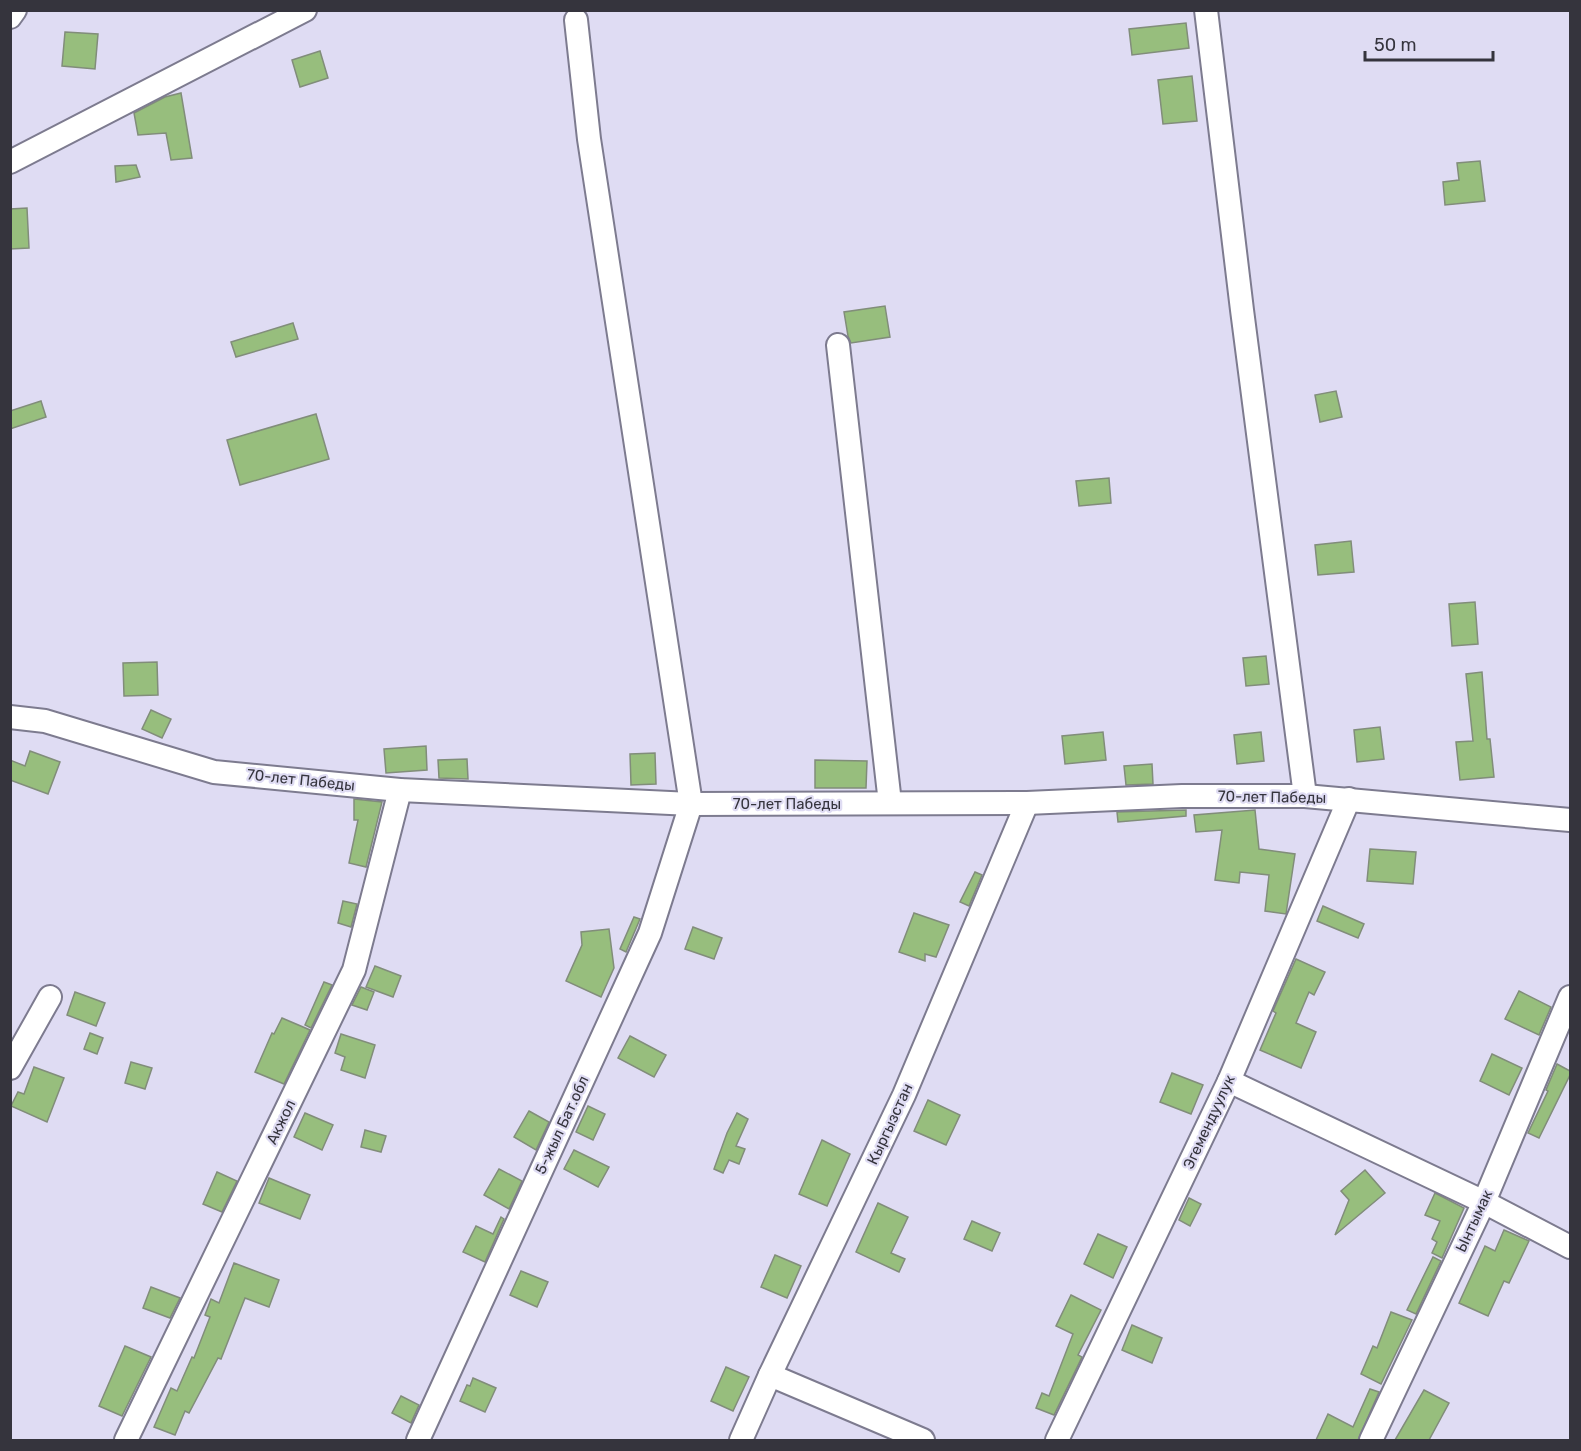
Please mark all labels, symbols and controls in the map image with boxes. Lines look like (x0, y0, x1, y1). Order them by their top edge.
scale bar (1365, 24, 1492, 62)
text: 50 m (1374, 34, 1417, 56)
street label: 70-лет Пабеды (246, 765, 356, 795)
street label: 70-лет Пабеды (1218, 787, 1326, 807)
street label: 70-лет Пабеды (733, 795, 841, 813)
street label: Эгемендуулук (1179, 1072, 1239, 1172)
street label: 5-жыл Бат.обл (531, 1073, 593, 1177)
street label: Кыргызстан (863, 1081, 917, 1167)
street label: Акжол (263, 1097, 299, 1147)
street label: Ынтымак (1452, 1187, 1496, 1255)

